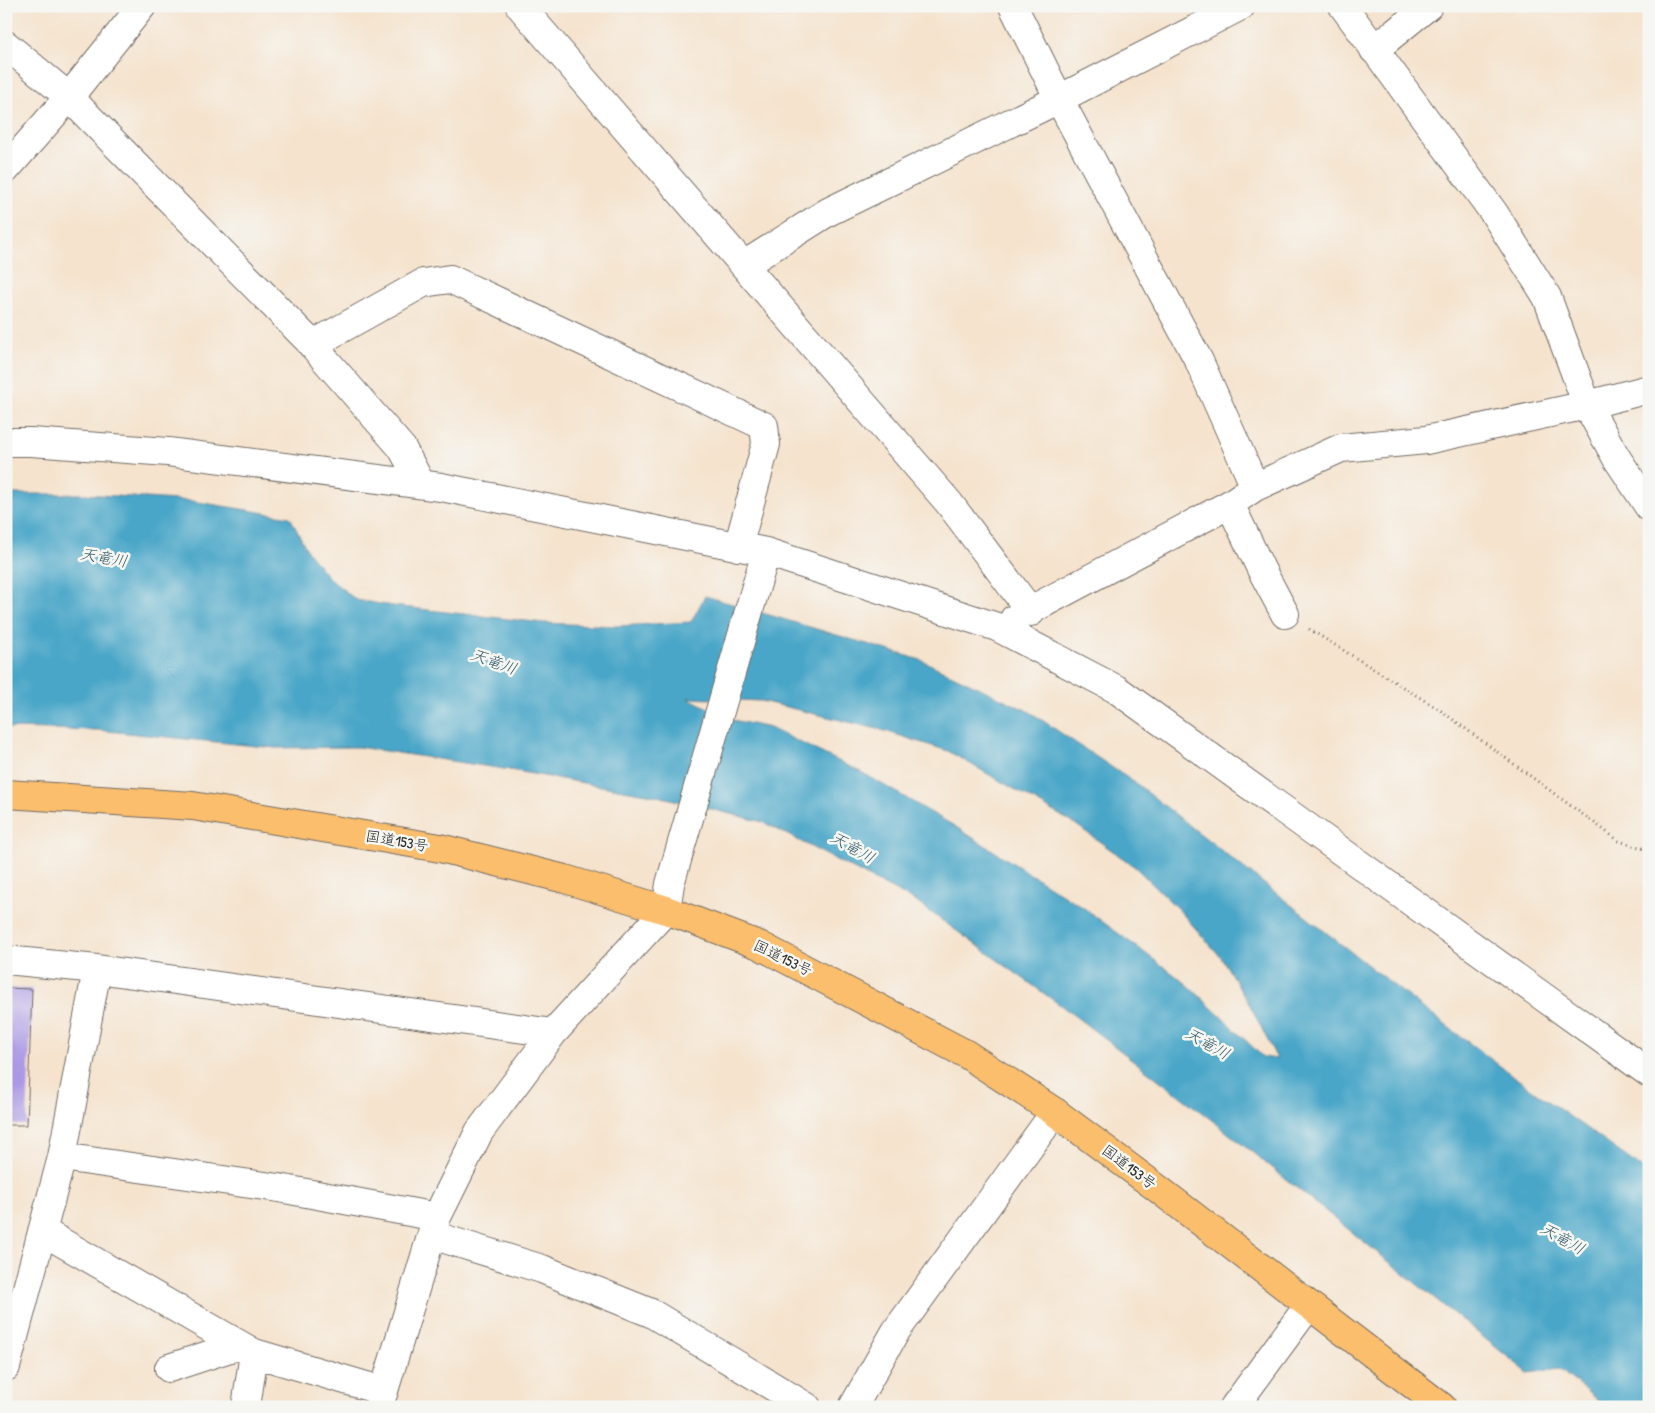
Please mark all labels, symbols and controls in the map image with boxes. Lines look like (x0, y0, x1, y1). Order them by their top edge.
water label: 天竜川 (78, 542, 130, 572)
water label: 天竜川 (468, 642, 520, 680)
street label: 国道153号 (364, 825, 430, 856)
water label: 天竜川 (827, 826, 879, 868)
street label: 国道153号 (750, 934, 816, 981)
water label: 天竜川 (1182, 1022, 1234, 1064)
street label: 国道153号 (1098, 1139, 1161, 1194)
water label: 天竜川 (1537, 1217, 1589, 1259)

